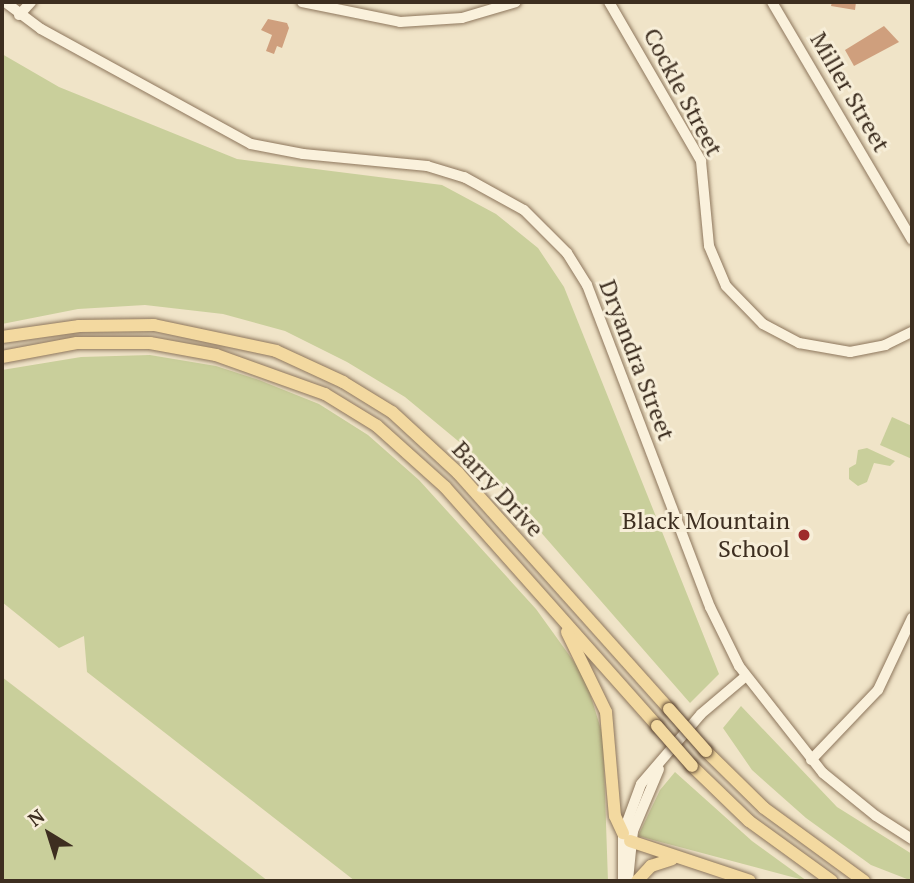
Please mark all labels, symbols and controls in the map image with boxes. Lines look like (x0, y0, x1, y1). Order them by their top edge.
street label: Cockle Street (637, 23, 729, 161)
street label: Miller Street (804, 27, 896, 157)
street label: Dryandra Street (593, 276, 681, 444)
street label: Barry Drive (446, 435, 550, 543)
place label: Black Mountain School (622, 507, 790, 563)
marker: Black Mountain School (796, 527, 812, 543)
north arrow (14, 799, 84, 869)
text: N (22, 803, 49, 831)

